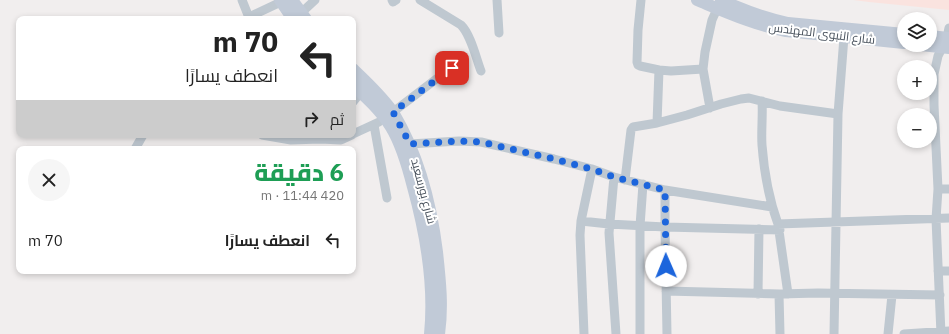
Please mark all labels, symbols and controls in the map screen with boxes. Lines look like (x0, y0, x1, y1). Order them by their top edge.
map controls (897, 12, 937, 148)
button: layers (897, 12, 937, 52)
street label: شارع النبوى المهندس (768, 19, 876, 48)
text: 70 m (213, 23, 278, 60)
icon: left (292, 32, 344, 84)
pin (435, 51, 469, 85)
icon: arrive (441, 57, 463, 79)
button: + (897, 60, 937, 100)
text: انعطف يسارًا (185, 64, 278, 87)
icon: right (300, 108, 322, 130)
button: − (897, 108, 937, 148)
text: ثم (330, 110, 344, 129)
text: 6 دقيقة (254, 156, 344, 188)
street label: شارع بورسعيد (407, 157, 440, 226)
button: close (28, 159, 70, 201)
text: 420 m · 11:44 (261, 187, 344, 204)
icon: left (322, 229, 344, 251)
text: 70 m (28, 231, 63, 250)
text: انعطف يسارًا (225, 231, 310, 250)
position arrow (645, 245, 687, 287)

